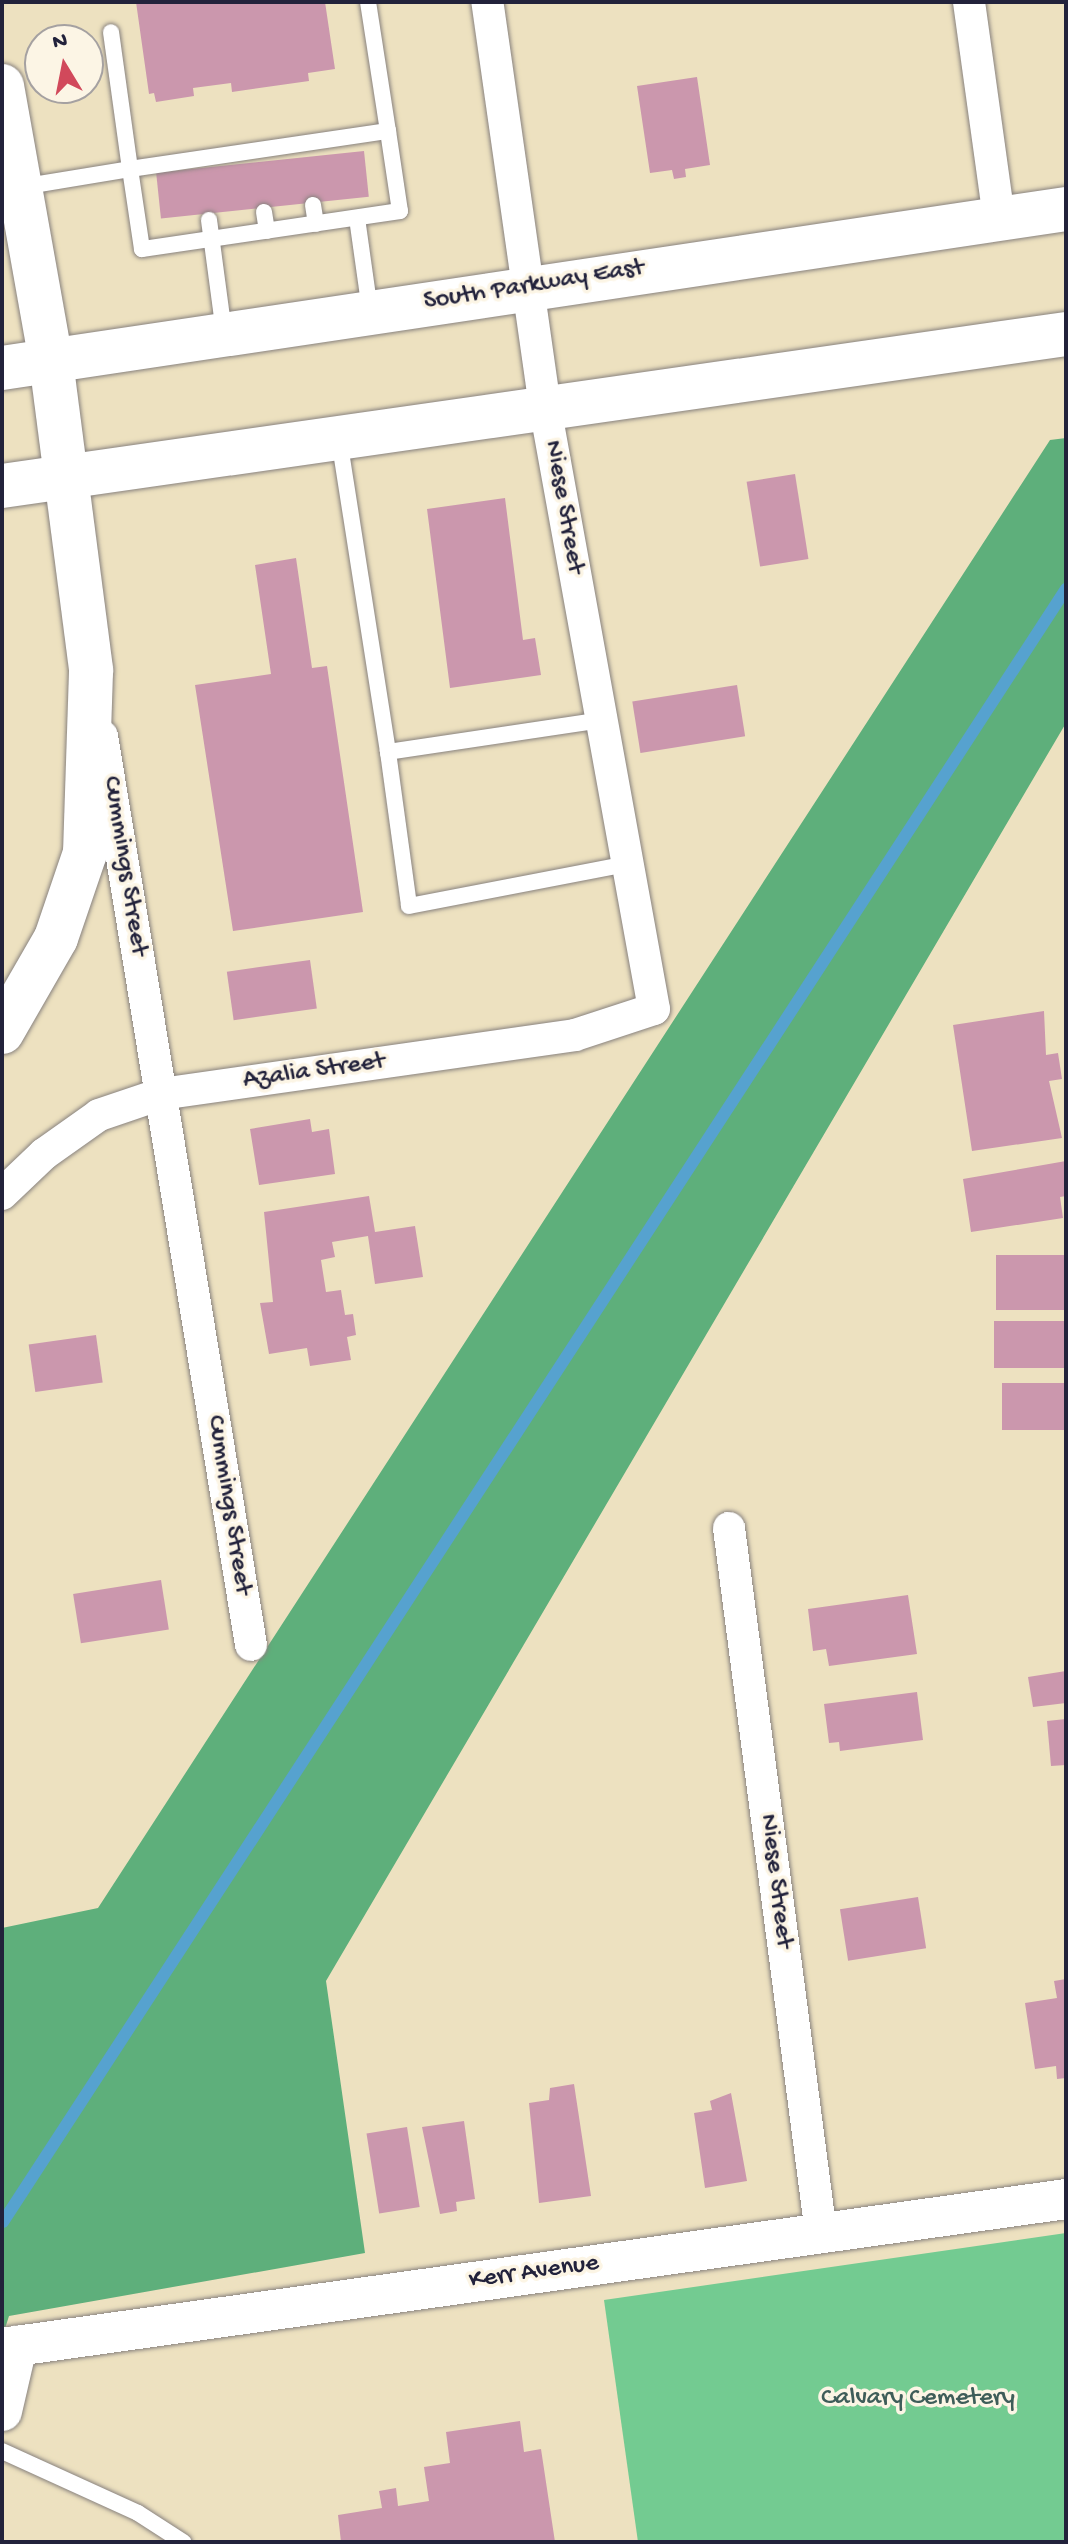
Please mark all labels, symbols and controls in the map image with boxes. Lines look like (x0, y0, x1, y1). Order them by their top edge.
north arrow (24, 24, 104, 104)
text: N (51, 28, 70, 56)
street label: South Parkway East (422, 253, 646, 319)
street label: Niese Street (536, 438, 590, 576)
street label: Cummings Street (94, 774, 154, 958)
street label: Azalia Street (241, 1047, 387, 1097)
street label: Cummings Street (198, 1413, 258, 1597)
street label: Niese Street (751, 1812, 799, 1950)
street label: Kerr Avenue (467, 2248, 601, 2298)
park label: Calvary Cemetery (821, 2383, 1015, 2415)

